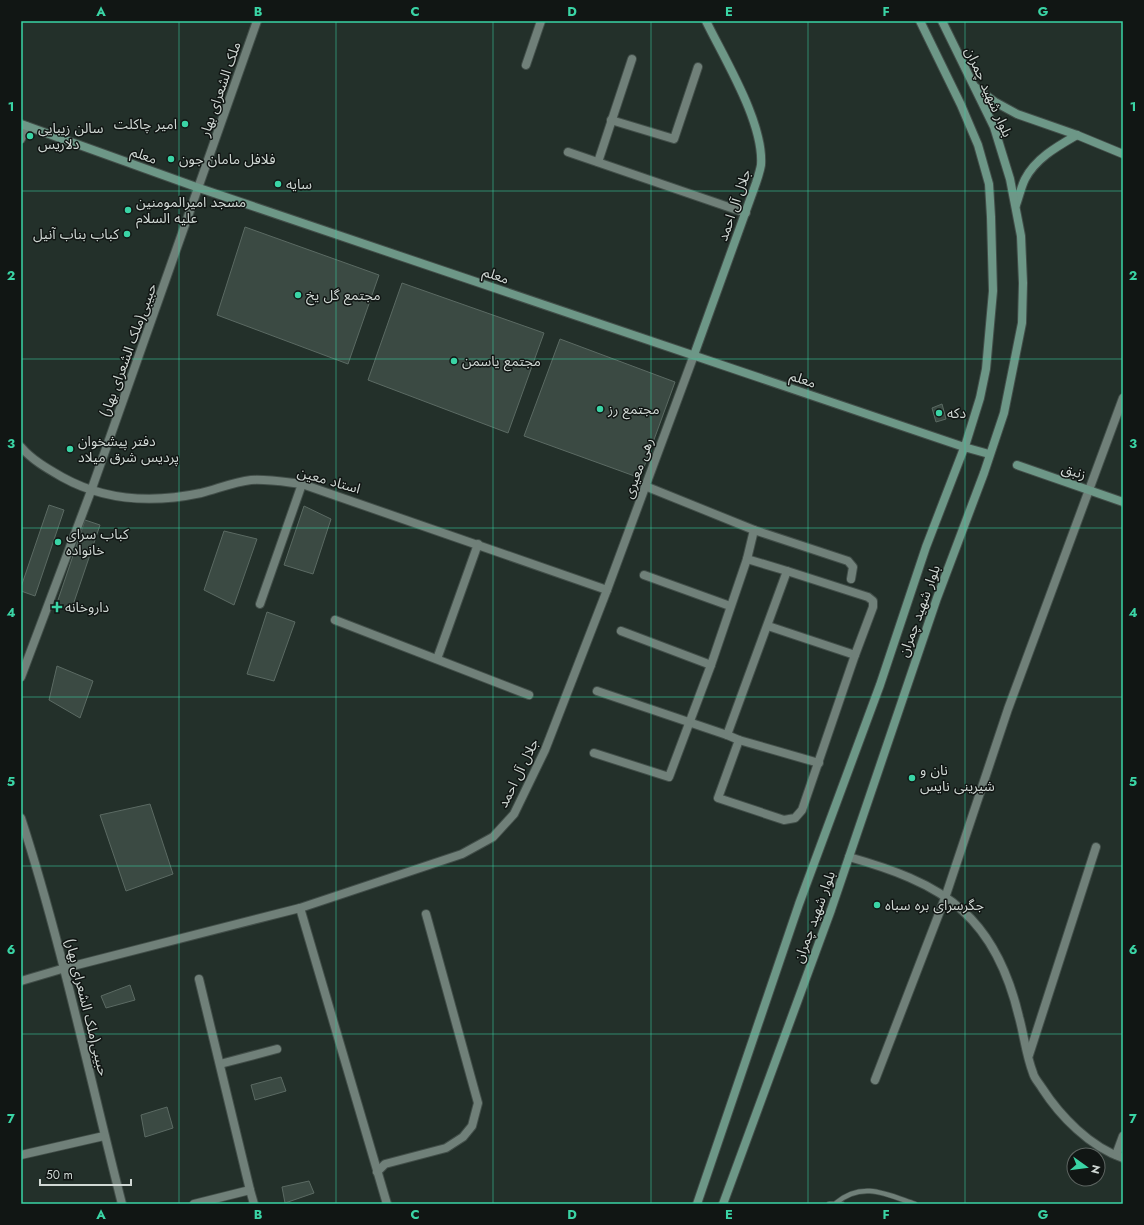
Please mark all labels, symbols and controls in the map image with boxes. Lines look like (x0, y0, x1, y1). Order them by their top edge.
text: A (95, 2, 106, 21)
text: B (254, 2, 263, 21)
text: C (410, 2, 420, 21)
text: D (567, 2, 577, 21)
text: E (725, 2, 733, 21)
text: F (882, 2, 890, 21)
text: G (1038, 2, 1049, 21)
street label: ملک الشعرای بهار (194, 39, 246, 140)
street label: بلوار شهید چمران (960, 44, 1018, 140)
text: 1 (8, 97, 14, 116)
text: 1 (1130, 97, 1136, 116)
place label: امیر چاکلت (114, 114, 177, 134)
place label: سالن زیبایی دلاریس (38, 118, 103, 154)
marker: امیر چاکلت (180, 119, 190, 129)
marker: سالن زیبایی دلاریس (25, 131, 35, 141)
street label: معلم (128, 141, 160, 170)
place label: فلافل مامان جون (179, 149, 275, 169)
marker: فلافل مامان جون (166, 154, 176, 164)
street label: جلال آل احمد (712, 166, 756, 244)
place label: سایه (286, 174, 312, 194)
marker: سایه (273, 179, 283, 189)
place label: مسجد امیرالمومنین علیه السلام (136, 192, 246, 229)
marker: مسجد امیرالمومنین علیه السلام (123, 205, 133, 215)
place label: کباب بناب آنیل (33, 224, 119, 244)
marker: کباب بناب آنیل (122, 229, 132, 239)
street label: معلم (480, 261, 512, 290)
text: 2 (7, 266, 15, 285)
text: 2 (1129, 266, 1137, 285)
street label: حبیبی(ملک الشعرای بهار) (94, 280, 162, 420)
place label: مجتمع گل یخ (306, 285, 381, 306)
marker: مجتمع گل یخ (293, 290, 303, 300)
place label: مجتمع یاسمن (462, 351, 541, 372)
marker: مجتمع یاسمن (449, 356, 459, 366)
street label: معلم (787, 365, 819, 394)
place label: مجتمع رز (607, 399, 660, 420)
place label: دکه (947, 403, 967, 423)
marker: مجتمع رز (595, 404, 605, 414)
marker: دکه (934, 408, 944, 418)
place label: دفتر پیشخوان پردیس شرق میلاد (78, 431, 179, 467)
text: 3 (7, 434, 15, 453)
text: 3 (1129, 434, 1137, 453)
street label: رهی معیری (618, 435, 658, 501)
marker: دفتر پیشخوان پردیس شرق میلاد (65, 444, 75, 454)
street label: زنبق (1059, 458, 1089, 484)
street label: استاد معین (295, 461, 363, 499)
place label: کباب سرای خانواده (66, 524, 129, 560)
marker: کباب سرای خانواده (53, 537, 63, 547)
street label: بلوار شهید چمران (893, 562, 945, 660)
place label: داروخانه (65, 597, 110, 617)
marker: داروخانه (52, 602, 62, 612)
text: 4 (6, 603, 16, 622)
text: 4 (1128, 603, 1138, 622)
street label: جلال آل احمد (493, 735, 543, 811)
place label: نان و شیرینی نایس (920, 760, 995, 796)
text: 5 (7, 772, 15, 791)
text: 5 (1129, 772, 1137, 791)
marker: نان و شیرینی نایس (907, 773, 917, 783)
street label: بلوار شهید چمران (788, 868, 840, 966)
place label: جگرسرای بره سباه (885, 895, 984, 915)
marker: جگرسرای بره سباه (872, 900, 882, 910)
street label: حبیبی(ملک الشعرای بهار) (60, 936, 114, 1078)
text: 6 (7, 940, 16, 959)
text: 6 (1129, 940, 1138, 959)
text: 7 (7, 1109, 15, 1128)
text: 7 (1129, 1109, 1137, 1128)
north arrow (1066, 1147, 1106, 1187)
scale bar (40, 1161, 131, 1187)
text: N (1087, 1163, 1105, 1176)
text: 50 m (46, 1166, 73, 1184)
text: A (95, 1205, 106, 1224)
text: B (254, 1205, 263, 1224)
text: C (410, 1205, 420, 1224)
text: D (567, 1205, 577, 1224)
text: E (725, 1205, 733, 1224)
text: F (882, 1205, 890, 1224)
text: G (1038, 1205, 1049, 1224)

